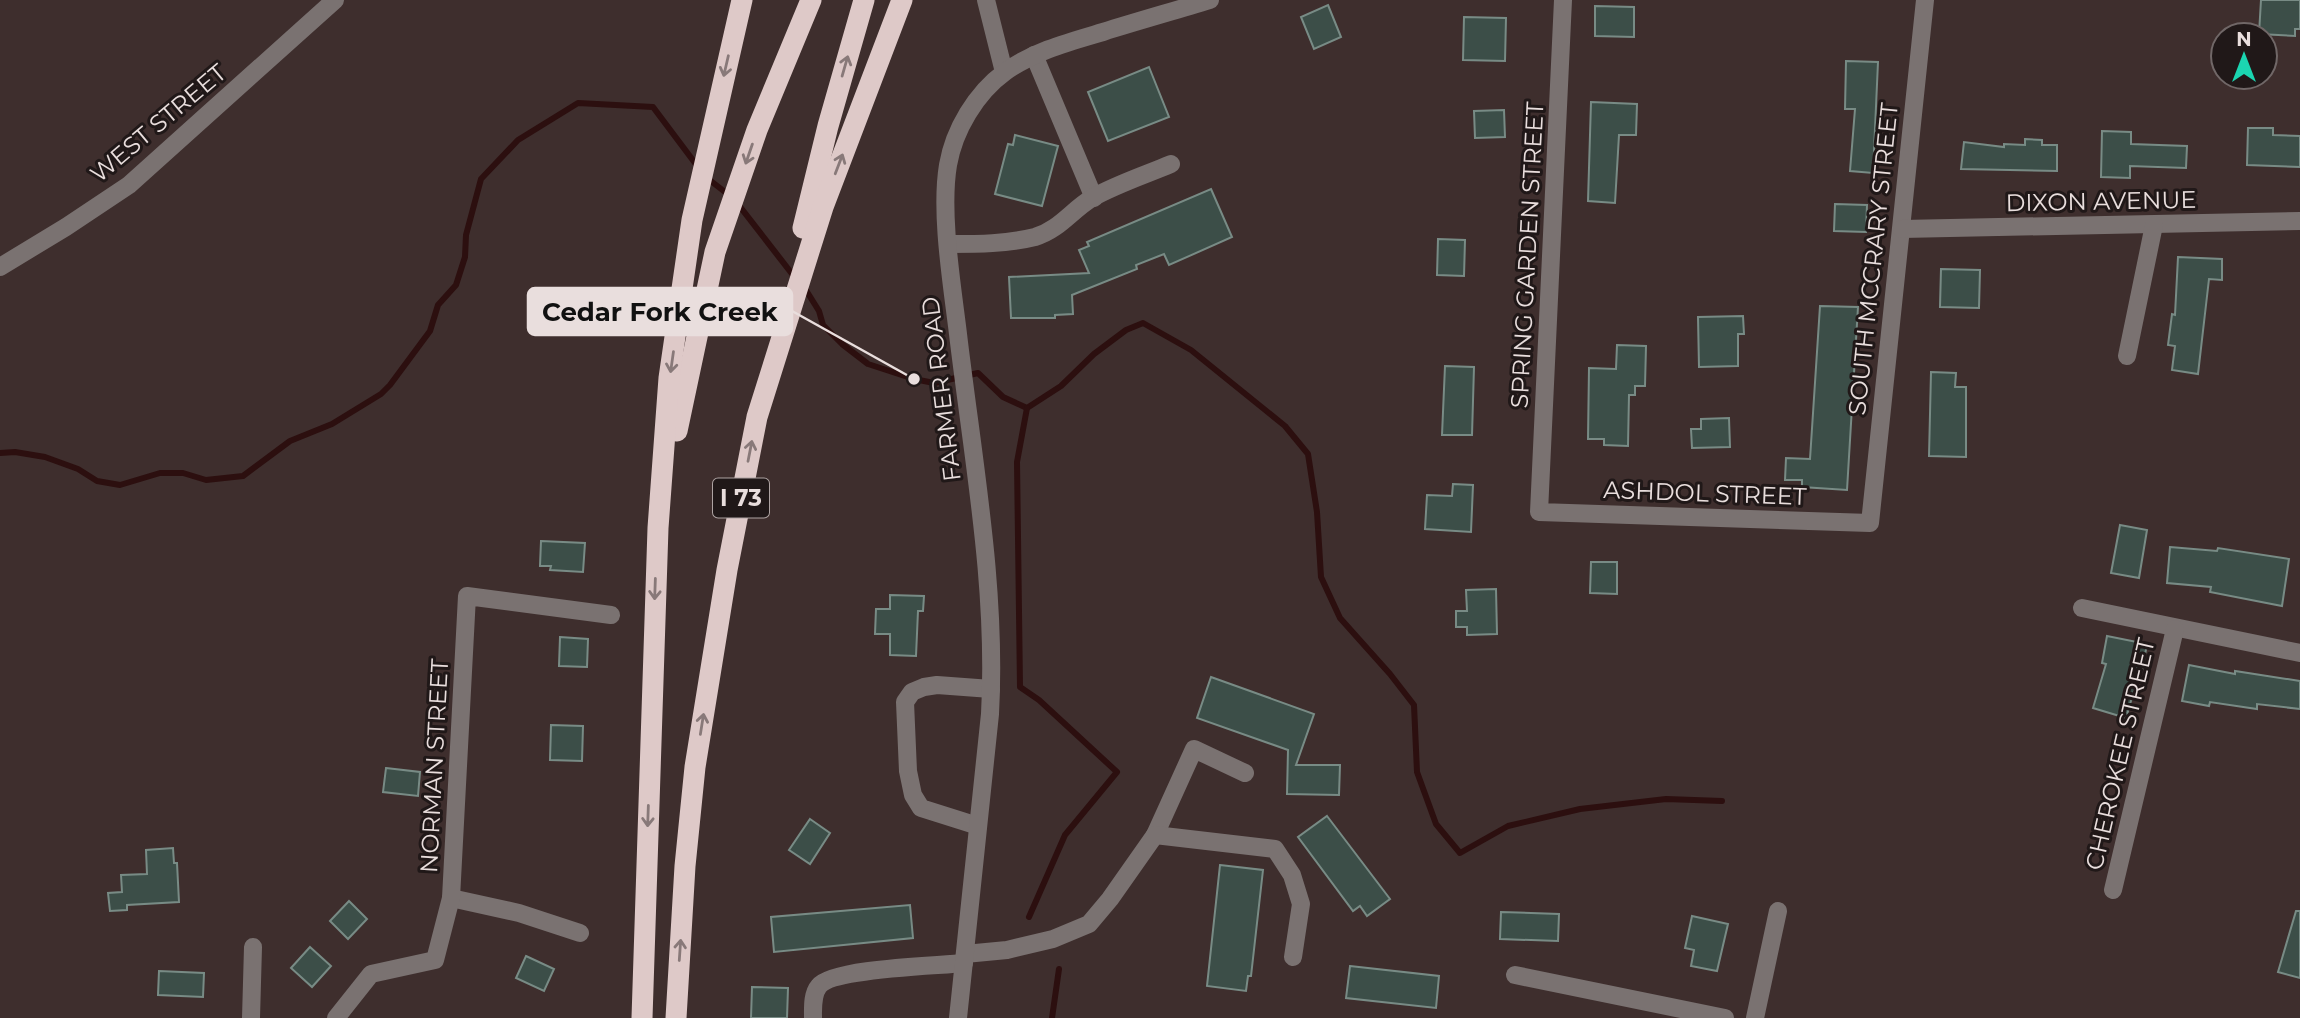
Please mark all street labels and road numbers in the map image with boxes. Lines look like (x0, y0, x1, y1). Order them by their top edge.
street label: WEST STREET (84, 58, 232, 188)
street label: SPRING GARDEN STREET (1504, 101, 1550, 409)
street label: SOUTH MCCRARY STREET (1842, 101, 1904, 417)
street label: DIXON AVENUE (2005, 185, 2197, 217)
street label: FARMER ROAD (915, 295, 967, 483)
street label: ASHDOL STREET (1603, 475, 1807, 511)
road number: I 73 (713, 478, 769, 518)
street label: CHEROKEE STREET (2079, 635, 2161, 873)
street label: NORMAN STREET (414, 658, 454, 874)

